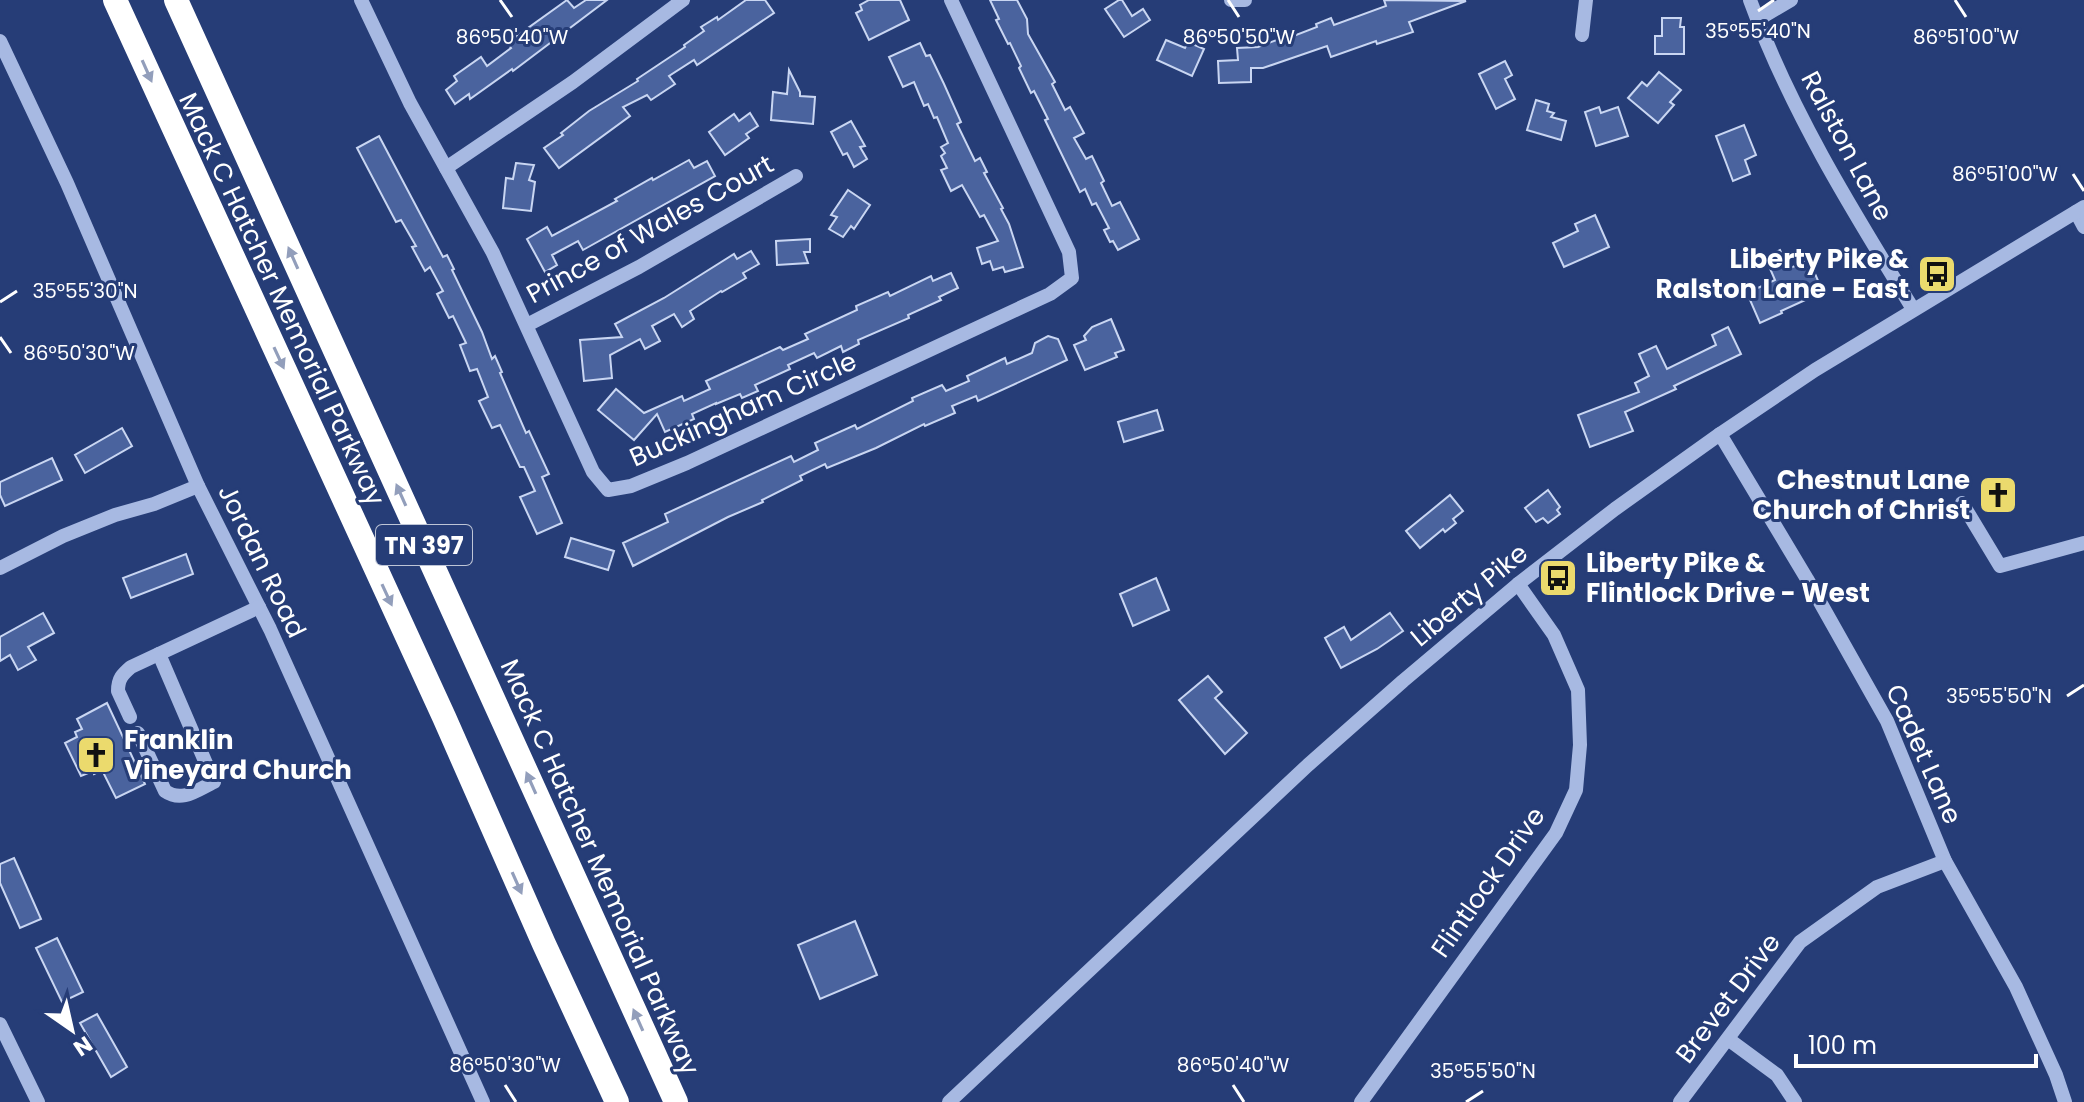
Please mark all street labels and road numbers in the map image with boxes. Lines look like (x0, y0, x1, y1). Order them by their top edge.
street label: Ralston Lane (1792, 65, 1902, 227)
street label: Mack C Hatcher Memorial Parkway (170, 87, 394, 512)
street label: Prince of Wales Court (520, 146, 780, 312)
street label: Buckingham Circle (624, 343, 862, 475)
street label: Jordan Road (209, 478, 315, 644)
road number: TN 397 (376, 525, 472, 565)
street label: Liberty Pike (1403, 535, 1535, 655)
street label: Mack C Hatcher Memorial Parkway (492, 653, 708, 1081)
street label: Cadet Lane (1877, 678, 1971, 830)
street label: Flintlock Drive (1423, 799, 1553, 965)
street label: Brevet Drive (1667, 926, 1789, 1070)

